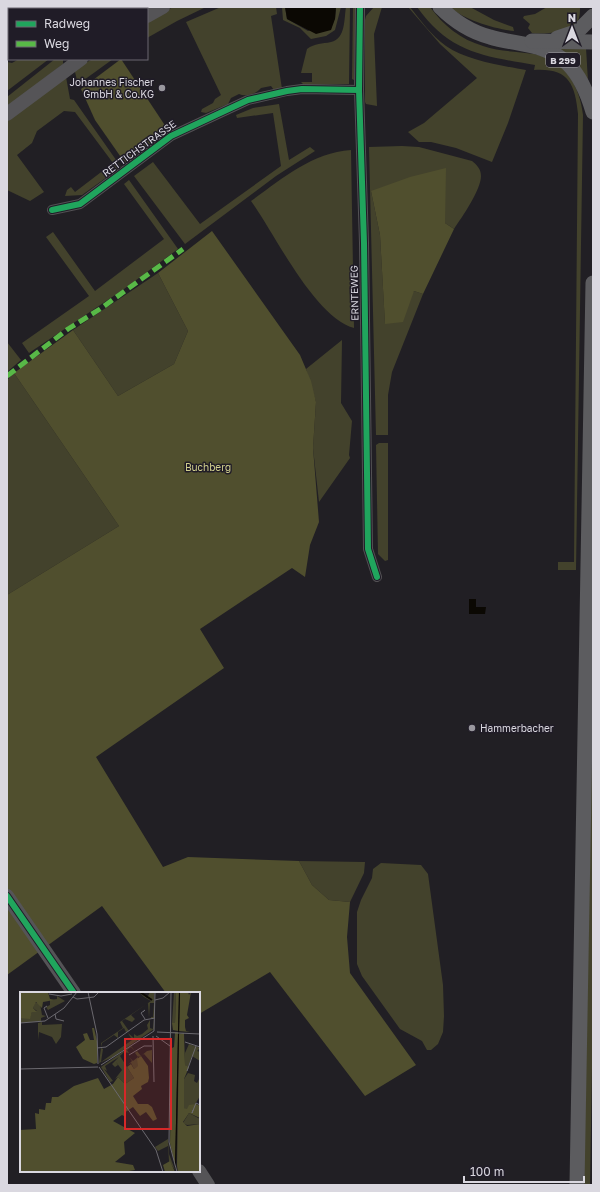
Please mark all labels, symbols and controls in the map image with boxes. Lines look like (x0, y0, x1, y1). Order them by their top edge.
legend (8, 8, 148, 60)
north arrow (552, 8, 592, 48)
text: N (568, 11, 576, 24)
text: Radweg (44, 16, 90, 31)
text: Weg (44, 36, 69, 51)
road number: B 299 (546, 53, 580, 67)
place label: Johannes Fischer GmbH & Co.KG (70, 76, 154, 100)
marker: Johannes Fischer GmbH & Co.KG (157, 83, 167, 93)
street label: RETTICHSTRASSE (100, 117, 178, 179)
street label: ERNTEWEG (348, 265, 360, 321)
park label: Buchberg (185, 461, 231, 473)
place label: Hammerbacher (480, 722, 554, 734)
marker: Hammerbacher (467, 723, 477, 733)
inset map (20, 992, 200, 1172)
scale bar (464, 1158, 584, 1184)
text: 100 m (470, 1164, 504, 1179)

